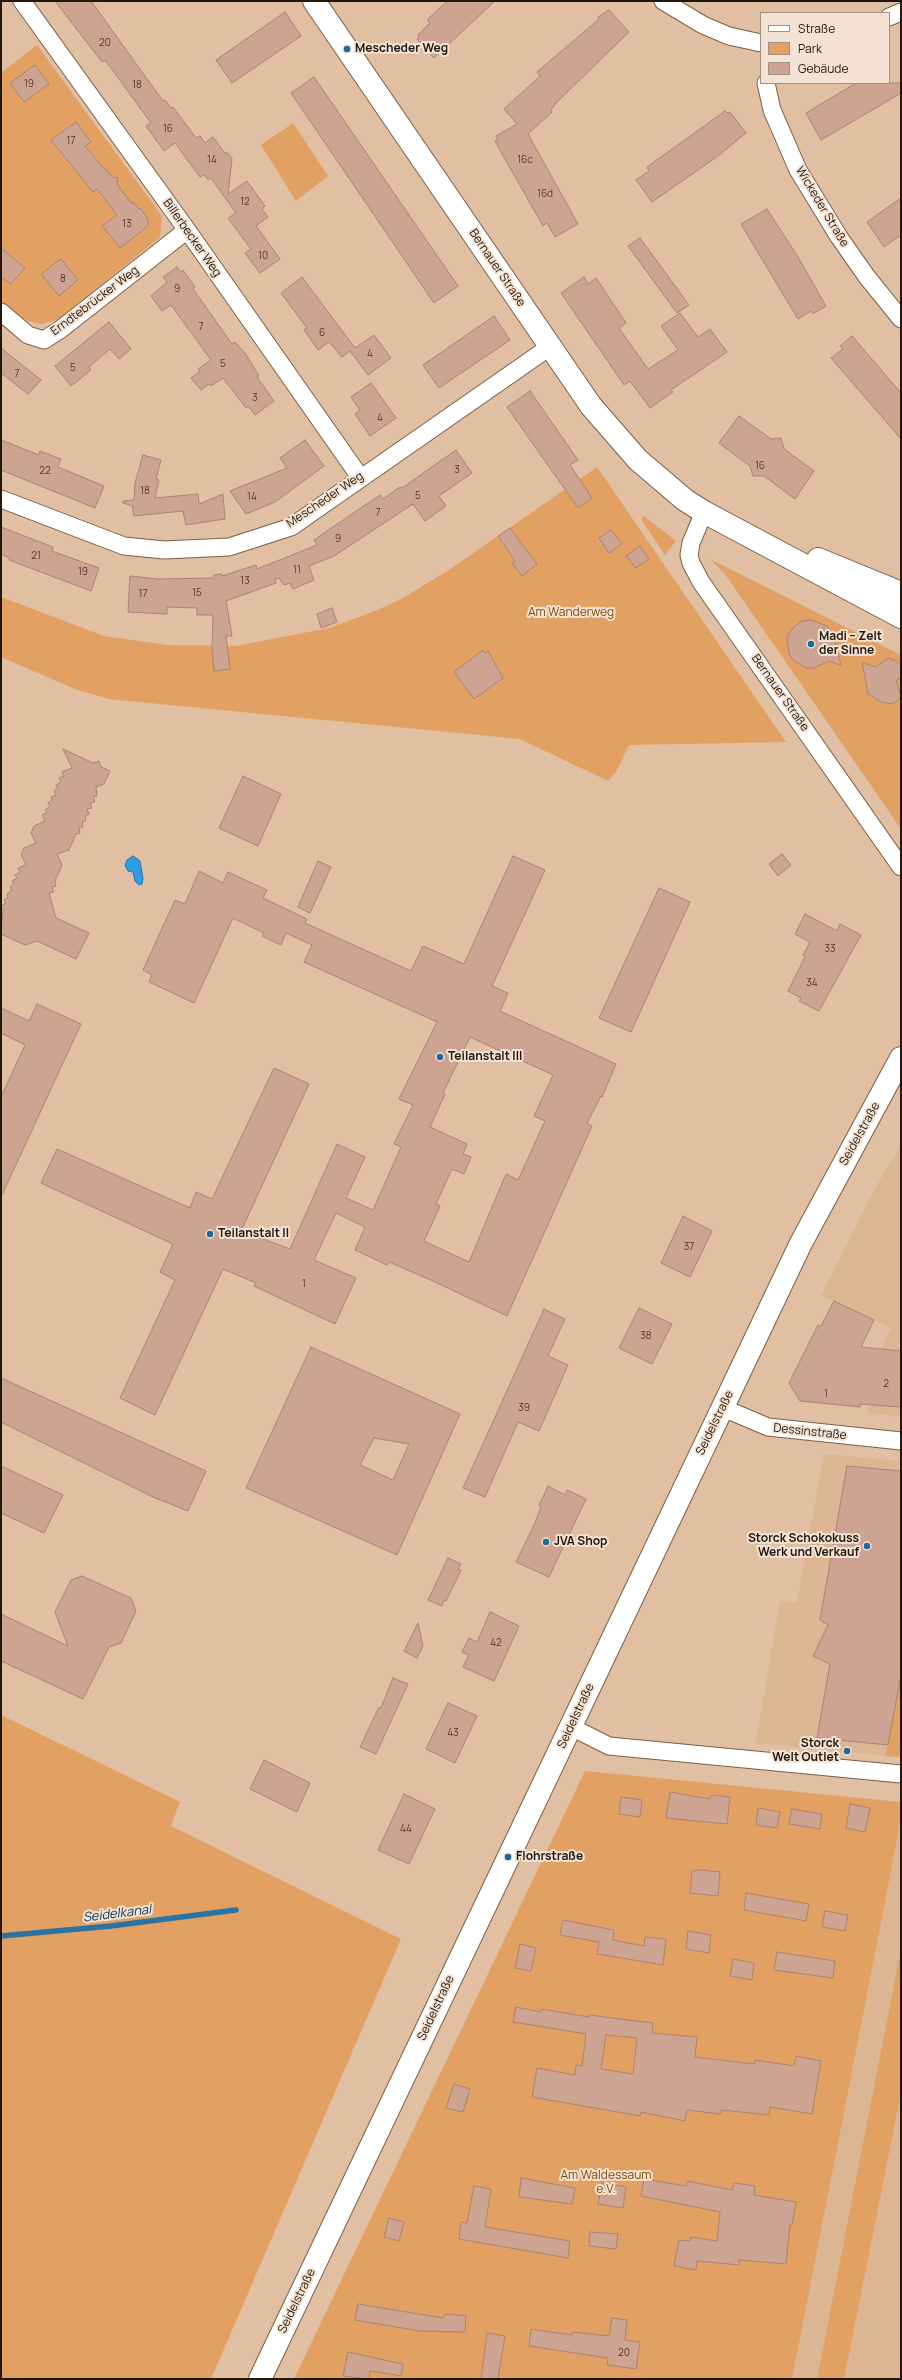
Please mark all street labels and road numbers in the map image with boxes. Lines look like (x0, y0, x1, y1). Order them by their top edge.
street label: Wickeder Straße (792, 164, 852, 250)
street label: Billerbecker Weg (160, 196, 224, 280)
street label: Bernauer Straße (466, 226, 528, 310)
street label: Erndtebrücker Weg (48, 263, 142, 339)
street label: Mescheder Weg (284, 469, 366, 531)
street label: Bernauer Straße (748, 652, 812, 734)
street label: Seidelstraße (837, 1100, 883, 1168)
street label: Seidelstraße (693, 1388, 737, 1458)
street label: Dessinstraße (773, 1421, 847, 1443)
street label: Seidelstraße (555, 1681, 597, 1751)
street label: Seidelstraße (415, 1973, 457, 2043)
street label: Seidelstraße (275, 2266, 319, 2336)

